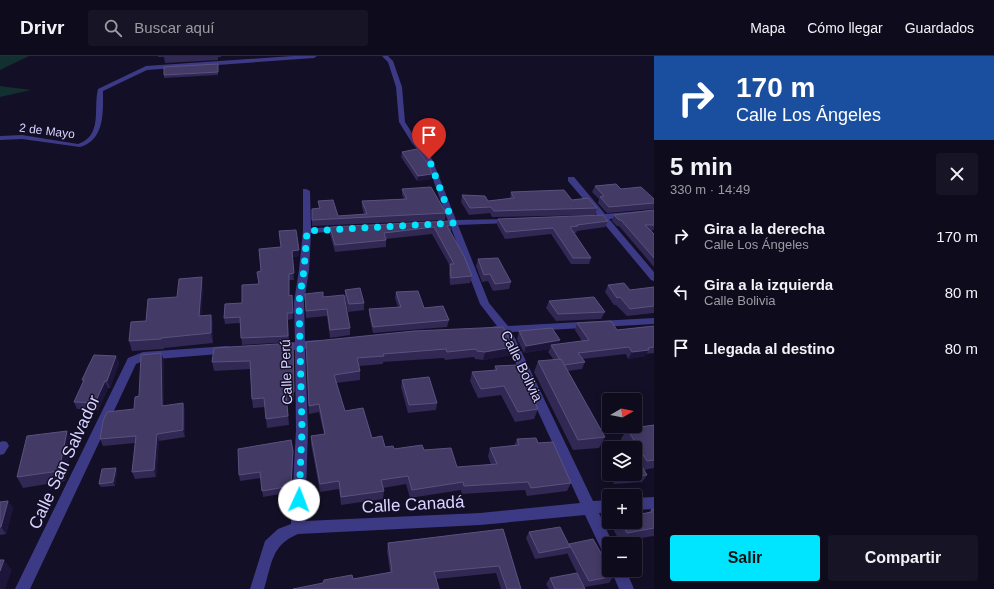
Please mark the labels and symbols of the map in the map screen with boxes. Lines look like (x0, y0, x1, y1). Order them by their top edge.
pin (412, 118, 446, 159)
street label: 2 de Mayo (18, 121, 76, 141)
street label: Calle Bolivia (498, 328, 546, 404)
street label: Calle Perú (277, 339, 295, 405)
street label: Calle San Salvador (25, 392, 104, 532)
north arrow (602, 393, 642, 433)
position arrow (278, 479, 320, 521)
street label: Calle Canadá (361, 492, 466, 517)

